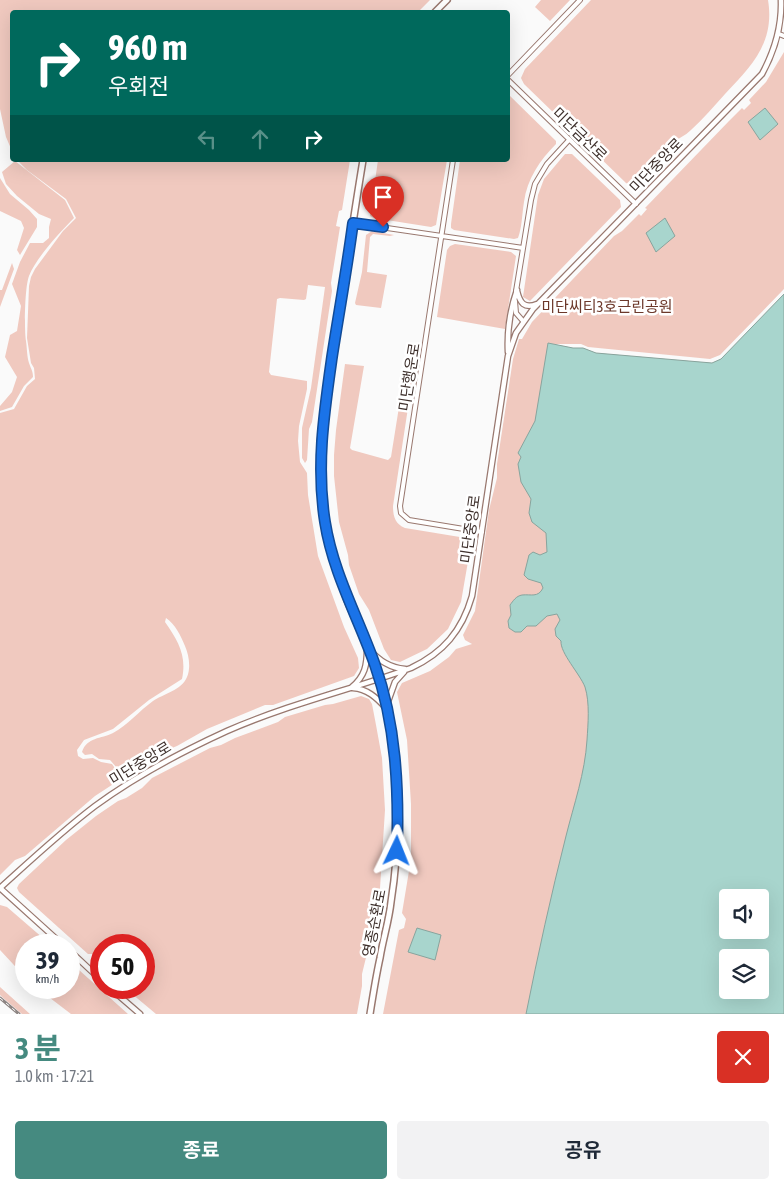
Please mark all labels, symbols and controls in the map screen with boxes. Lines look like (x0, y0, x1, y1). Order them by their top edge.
text: 960 m (108, 27, 187, 67)
icon: right (25, 30, 90, 95)
text: 우회전 (108, 73, 169, 99)
street label: 미단금산로 (549, 104, 611, 164)
icon: left (193, 125, 221, 153)
icon: ahead (246, 125, 274, 153)
icon: right (299, 125, 327, 153)
street label: 미단중앙로 (626, 134, 686, 196)
pin (362, 176, 404, 227)
icon: arrive (369, 183, 397, 211)
park label: 미단씨티3호근린공원 (541, 298, 673, 315)
street label: 미단행운로 (395, 342, 423, 412)
street label: 미단중앙로 (457, 494, 483, 564)
street label: 미단중앙로 (106, 738, 174, 788)
position arrow (370, 824, 422, 876)
street label: 영종순환로 (359, 888, 389, 958)
map controls (719, 889, 769, 999)
button: sound (719, 889, 769, 939)
speed limit sign: 50 (90, 934, 155, 999)
text: 39 (36, 946, 59, 974)
button: layers (719, 949, 769, 999)
text: km/h (36, 972, 59, 986)
text: 3 분 (15, 1031, 61, 1065)
button: close (717, 1031, 769, 1083)
text: 1.0 km · 17:21 (15, 1067, 94, 1085)
button: 종료 (15, 1121, 387, 1179)
button: 공유 (397, 1121, 769, 1179)

